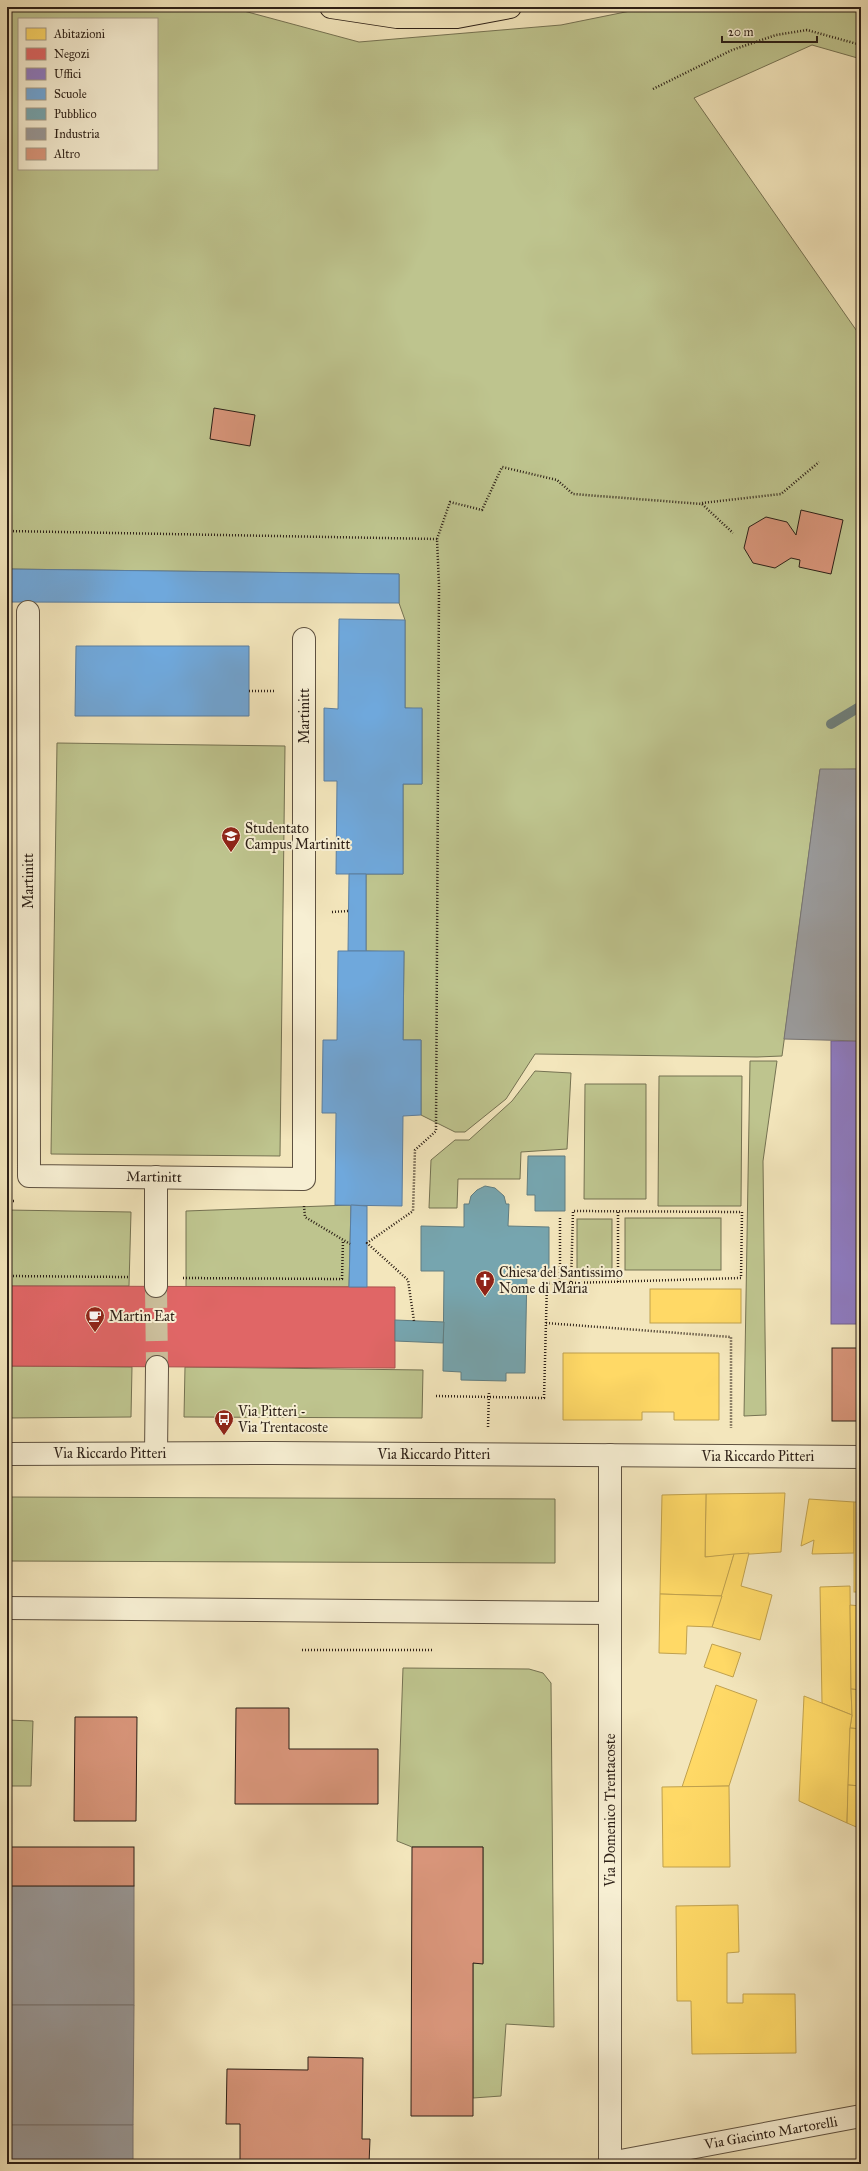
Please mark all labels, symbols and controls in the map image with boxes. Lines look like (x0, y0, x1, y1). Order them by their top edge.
legend (18, 18, 158, 170)
scale bar (722, 18, 817, 44)
text: 20 m (728, 25, 754, 39)
text: Abitazioni (53, 27, 106, 41)
text: Negozi (54, 47, 90, 62)
text: Uffici (54, 67, 82, 81)
text: Scuole (54, 87, 87, 101)
text: Pubblico (54, 107, 97, 121)
text: Industria (54, 127, 100, 141)
text: Altro (53, 147, 80, 161)
street label: Martinitt (296, 688, 313, 744)
place label: Studentato Campus Martinitt (245, 820, 351, 853)
school or university icon: Studentato Campus Martinitt (220, 825, 242, 853)
street label: Martinitt (20, 853, 37, 909)
street label: Martinitt (126, 1168, 182, 1186)
place label: Chiesa del Santissimo Nome di Maria (499, 1264, 623, 1297)
church icon: Chiesa del Santissimo Nome di Maria (474, 1269, 496, 1297)
cafe icon: Martin Eat (84, 1305, 106, 1333)
place label: Martin Eat (109, 1308, 175, 1325)
place label: Via Pitteri - Via Trentacoste (237, 1403, 328, 1436)
bus stop icon: Via Pitteri - Via Trentacoste (213, 1408, 235, 1436)
street label: Via Riccardo Pitteri (53, 1445, 167, 1462)
street label: Via Riccardo Pitteri (377, 1446, 491, 1463)
street label: Via Riccardo Pitteri (701, 1448, 815, 1465)
street label: Via Domenico Trentacoste (602, 1733, 619, 1888)
street label: Via Giacinto Martorelli (702, 2113, 839, 2153)

